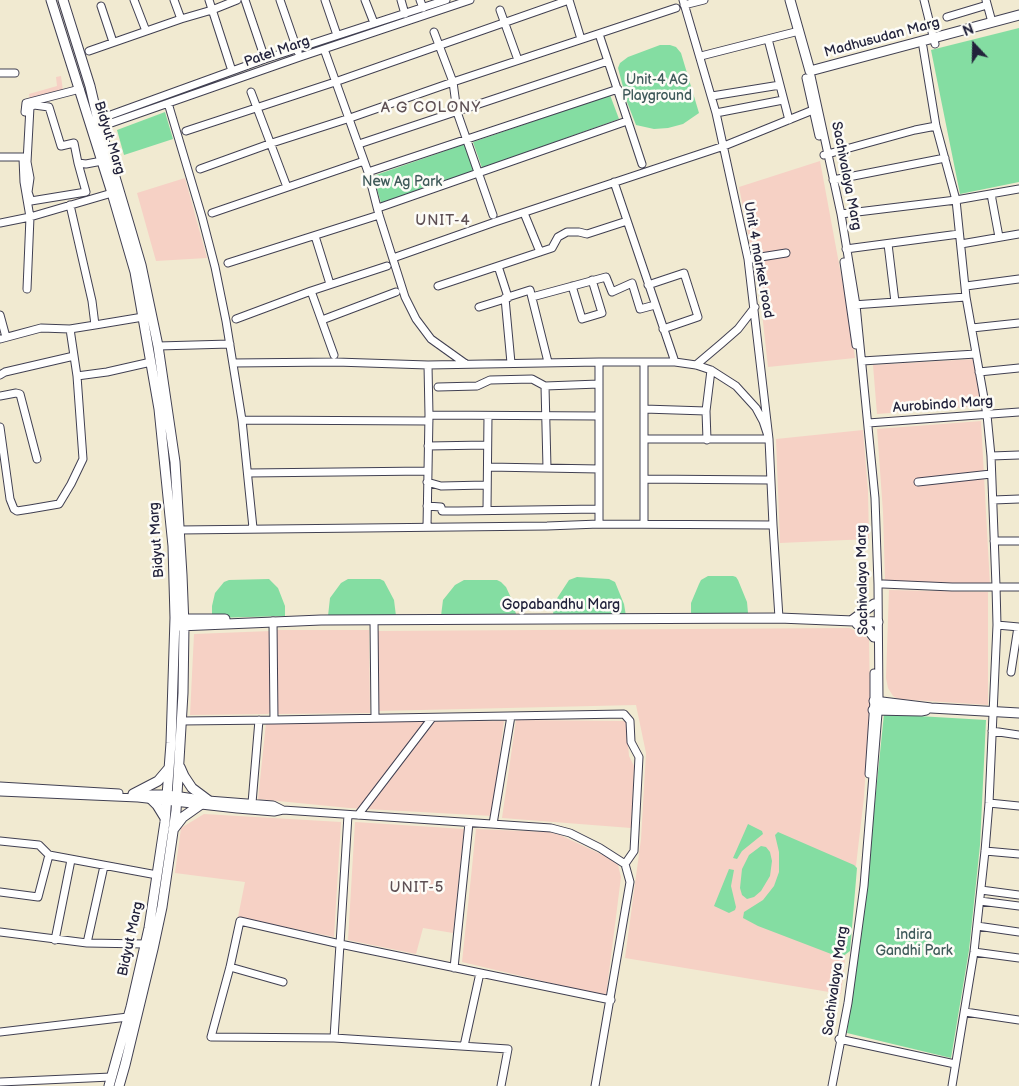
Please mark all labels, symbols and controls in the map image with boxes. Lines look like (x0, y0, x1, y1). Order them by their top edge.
street label: Madhusudan Marg (822, 15, 942, 61)
north arrow (949, 20, 999, 70)
text: N (960, 21, 976, 40)
street label: Patel Marg (242, 33, 312, 71)
park label: Unit-4 AG Playground (622, 72, 692, 104)
street label: Bidyut Marg (90, 99, 128, 177)
district label: A G COLONY (380, 99, 482, 117)
street label: Sachivalaya Marg (827, 120, 865, 232)
park label: New Ag Park (362, 174, 442, 190)
street label: Unit 4 market road (739, 200, 777, 320)
district label: UNIT-4 (415, 212, 471, 230)
street label: Aurobindo Marg (892, 393, 994, 417)
street label: Bidyut Marg (146, 502, 168, 578)
street label: Sachivalaya Marg (854, 525, 872, 635)
street label: Gopabandhu Marg (502, 597, 620, 613)
district label: UNIT-5 (389, 879, 445, 897)
street label: Bidyut Marg (115, 900, 147, 978)
street label: Sachivalaya Marg (820, 925, 852, 1037)
park label: Indira Gandhi Park (875, 927, 953, 960)

